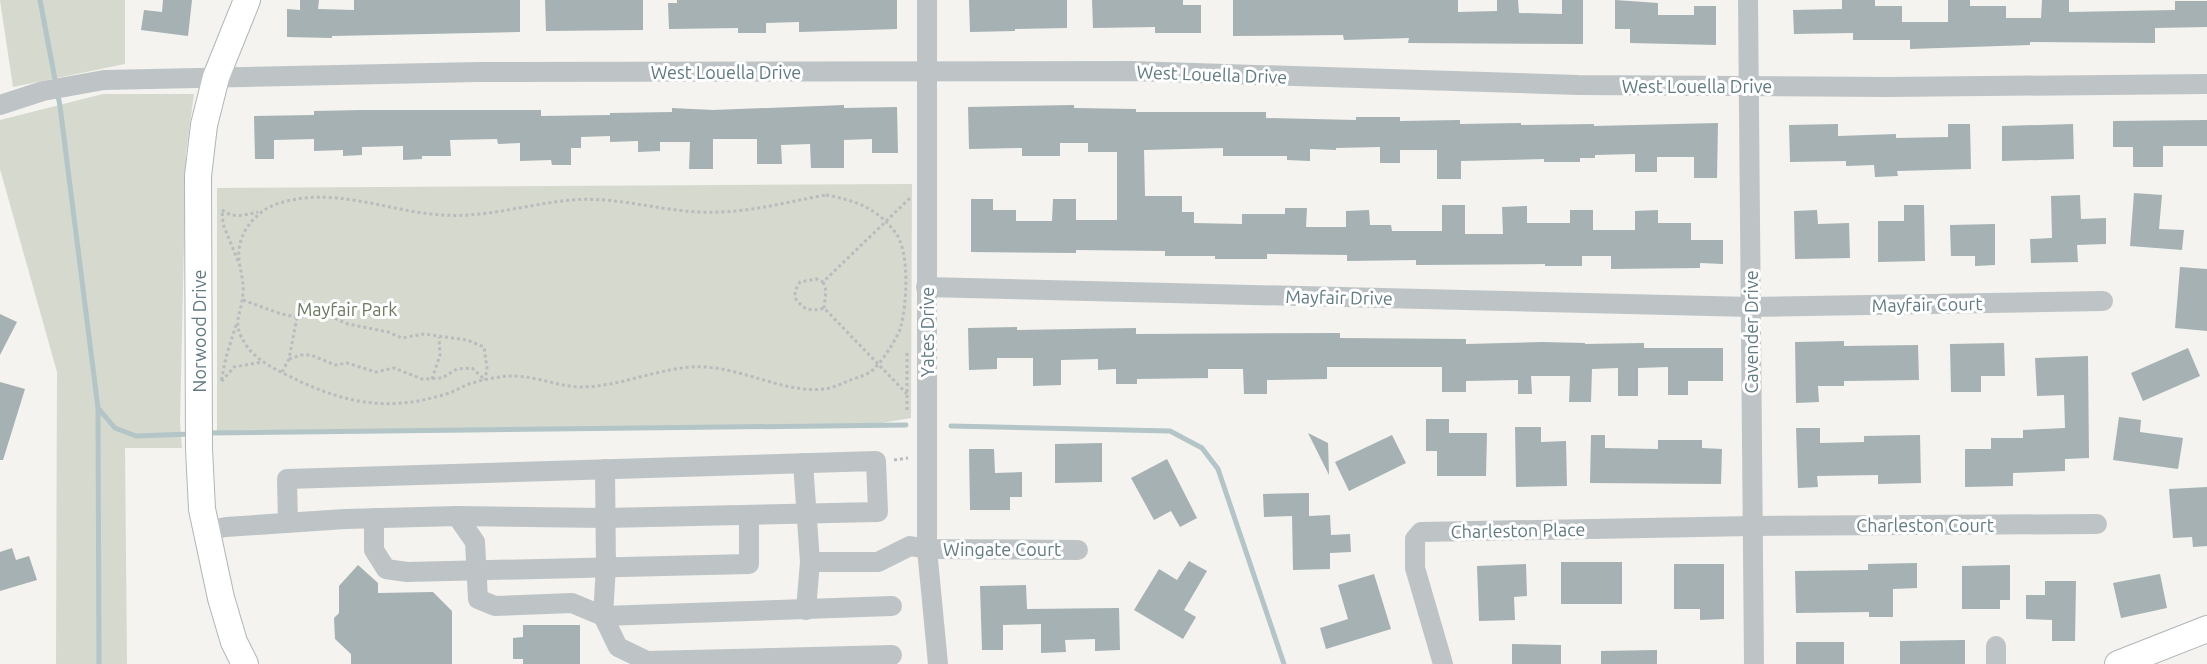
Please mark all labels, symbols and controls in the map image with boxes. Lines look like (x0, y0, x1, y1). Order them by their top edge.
street label: West Louella Drive (1136, 61, 1288, 87)
street label: West Louella Drive (651, 62, 801, 82)
street label: West Louella Drive (1622, 76, 1772, 96)
street label: Norwood Drive (189, 270, 209, 392)
street label: Cavender Drive (1741, 270, 1761, 394)
street label: Mayfair Drive (1285, 286, 1393, 308)
street label: Yates Drive (917, 287, 937, 377)
street label: Mayfair Court (1871, 293, 1983, 315)
park label: Mayfair Park (297, 299, 397, 319)
street label: Charleston Court (1856, 515, 1994, 535)
street label: Charleston Place (1450, 519, 1586, 541)
street label: Wingate Court (943, 539, 1061, 559)

